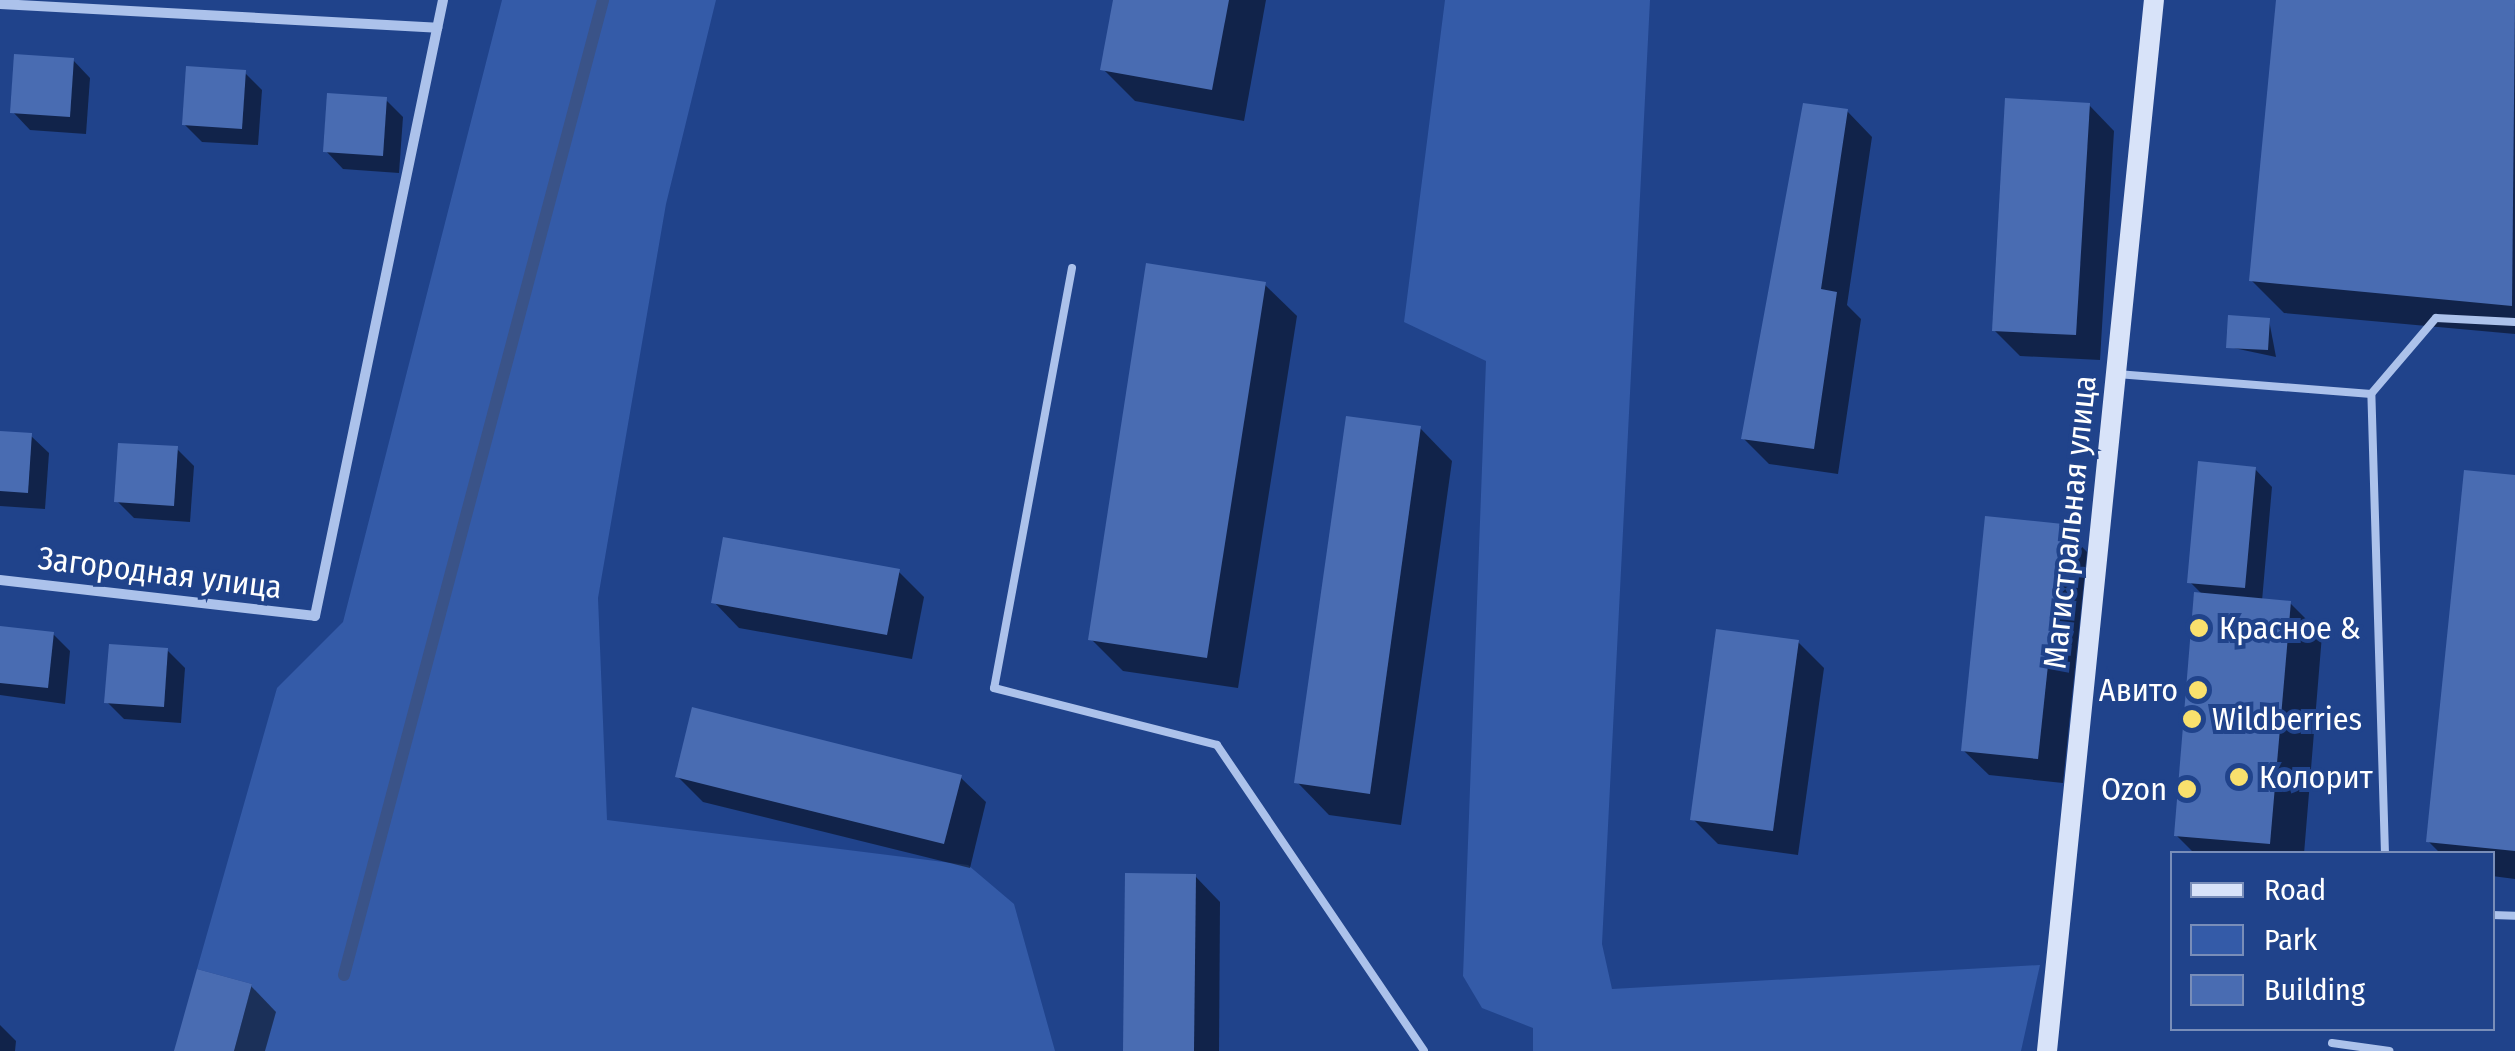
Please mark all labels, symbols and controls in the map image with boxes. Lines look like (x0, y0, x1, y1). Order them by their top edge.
street label: Магистральная улица (2036, 373, 2104, 671)
street label: Загородная улица (36, 539, 284, 607)
place label: Красное & (2219, 609, 2361, 647)
marker: Красное & (2188, 617, 2210, 639)
place label: Авито (2099, 671, 2178, 709)
marker: Авито (2187, 679, 2209, 701)
place label: Wildberries (2212, 700, 2362, 738)
marker: Wildberries (2181, 708, 2203, 730)
place label: Колорит (2259, 758, 2373, 796)
marker: Колорит (2228, 766, 2250, 788)
place label: Ozon (2101, 770, 2167, 808)
marker: Ozon (2176, 778, 2198, 800)
legend (2170, 851, 2495, 1031)
text: Road (2264, 872, 2326, 908)
text: Park (2264, 922, 2317, 958)
text: Building (2264, 972, 2365, 1008)

